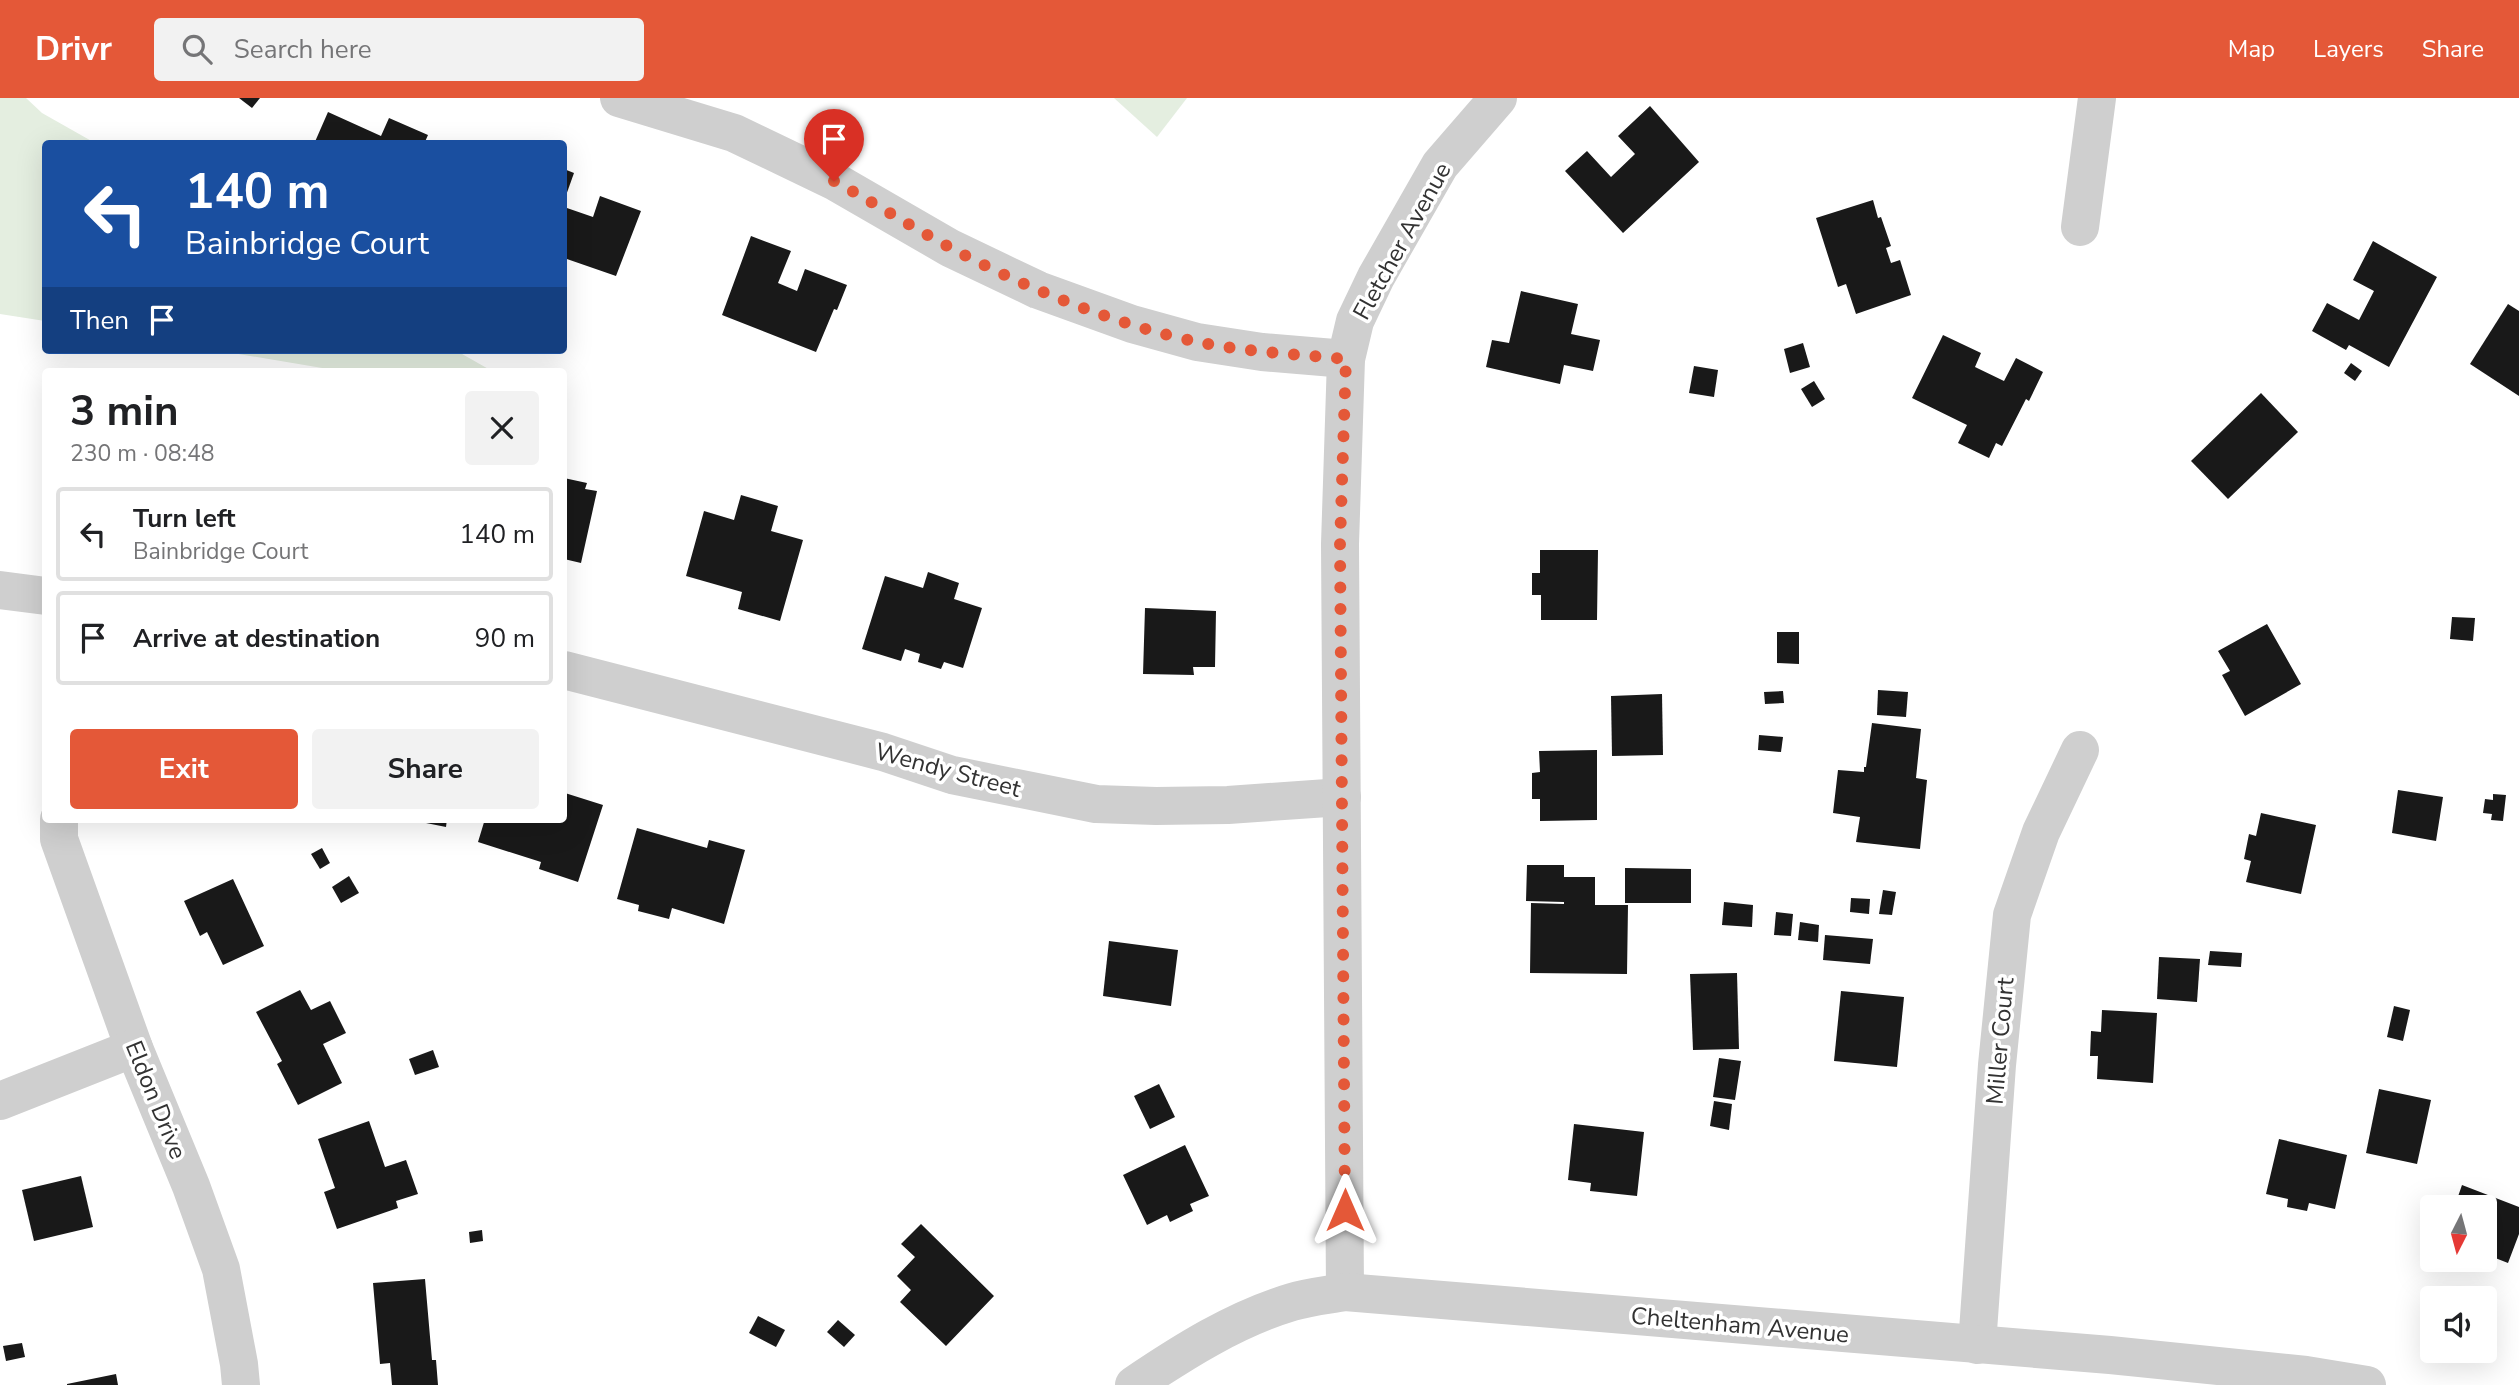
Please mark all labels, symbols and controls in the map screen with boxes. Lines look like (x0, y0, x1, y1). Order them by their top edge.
search box (154, 18, 644, 81)
text: Drivr (35, 27, 112, 72)
icon: search (178, 30, 216, 68)
text: Search here (234, 32, 372, 67)
text: Map (2228, 33, 2275, 65)
text: Layers (2313, 33, 2384, 65)
text: Share (2422, 33, 2484, 65)
pin (804, 109, 864, 181)
icon: arrive (815, 120, 853, 158)
street label: Fletcher Avenue (1346, 157, 1458, 325)
text: 140 m (185, 158, 329, 225)
icon: left (70, 168, 161, 259)
text: Bainbridge Court (185, 222, 429, 265)
icon: arrive (143, 301, 181, 339)
text: Then (70, 303, 129, 338)
text: 3 min (70, 383, 179, 440)
button: close (465, 391, 539, 465)
text: 230 m · 08:48 (70, 438, 215, 469)
text: Turn left (133, 501, 236, 536)
icon: left (74, 515, 112, 553)
text: 140 m (459, 517, 535, 552)
text: Bainbridge Court (133, 536, 308, 567)
icon: arrive (74, 619, 112, 657)
text: Arrive at destination (133, 621, 380, 656)
text: 90 m (475, 621, 535, 656)
button: Exit (70, 729, 298, 809)
button: Share (312, 729, 539, 809)
street label: Wendy Street (872, 735, 1025, 805)
street label: Miller Court (1979, 976, 2022, 1106)
street label: Eldon Drive (118, 1036, 194, 1164)
position arrow (1308, 1173, 1382, 1247)
north arrow (2420, 1195, 2497, 1272)
map controls (2420, 1195, 2497, 1363)
button: sound (2420, 1286, 2497, 1363)
street label: Cheltenham Avenue (1630, 1300, 1850, 1350)

